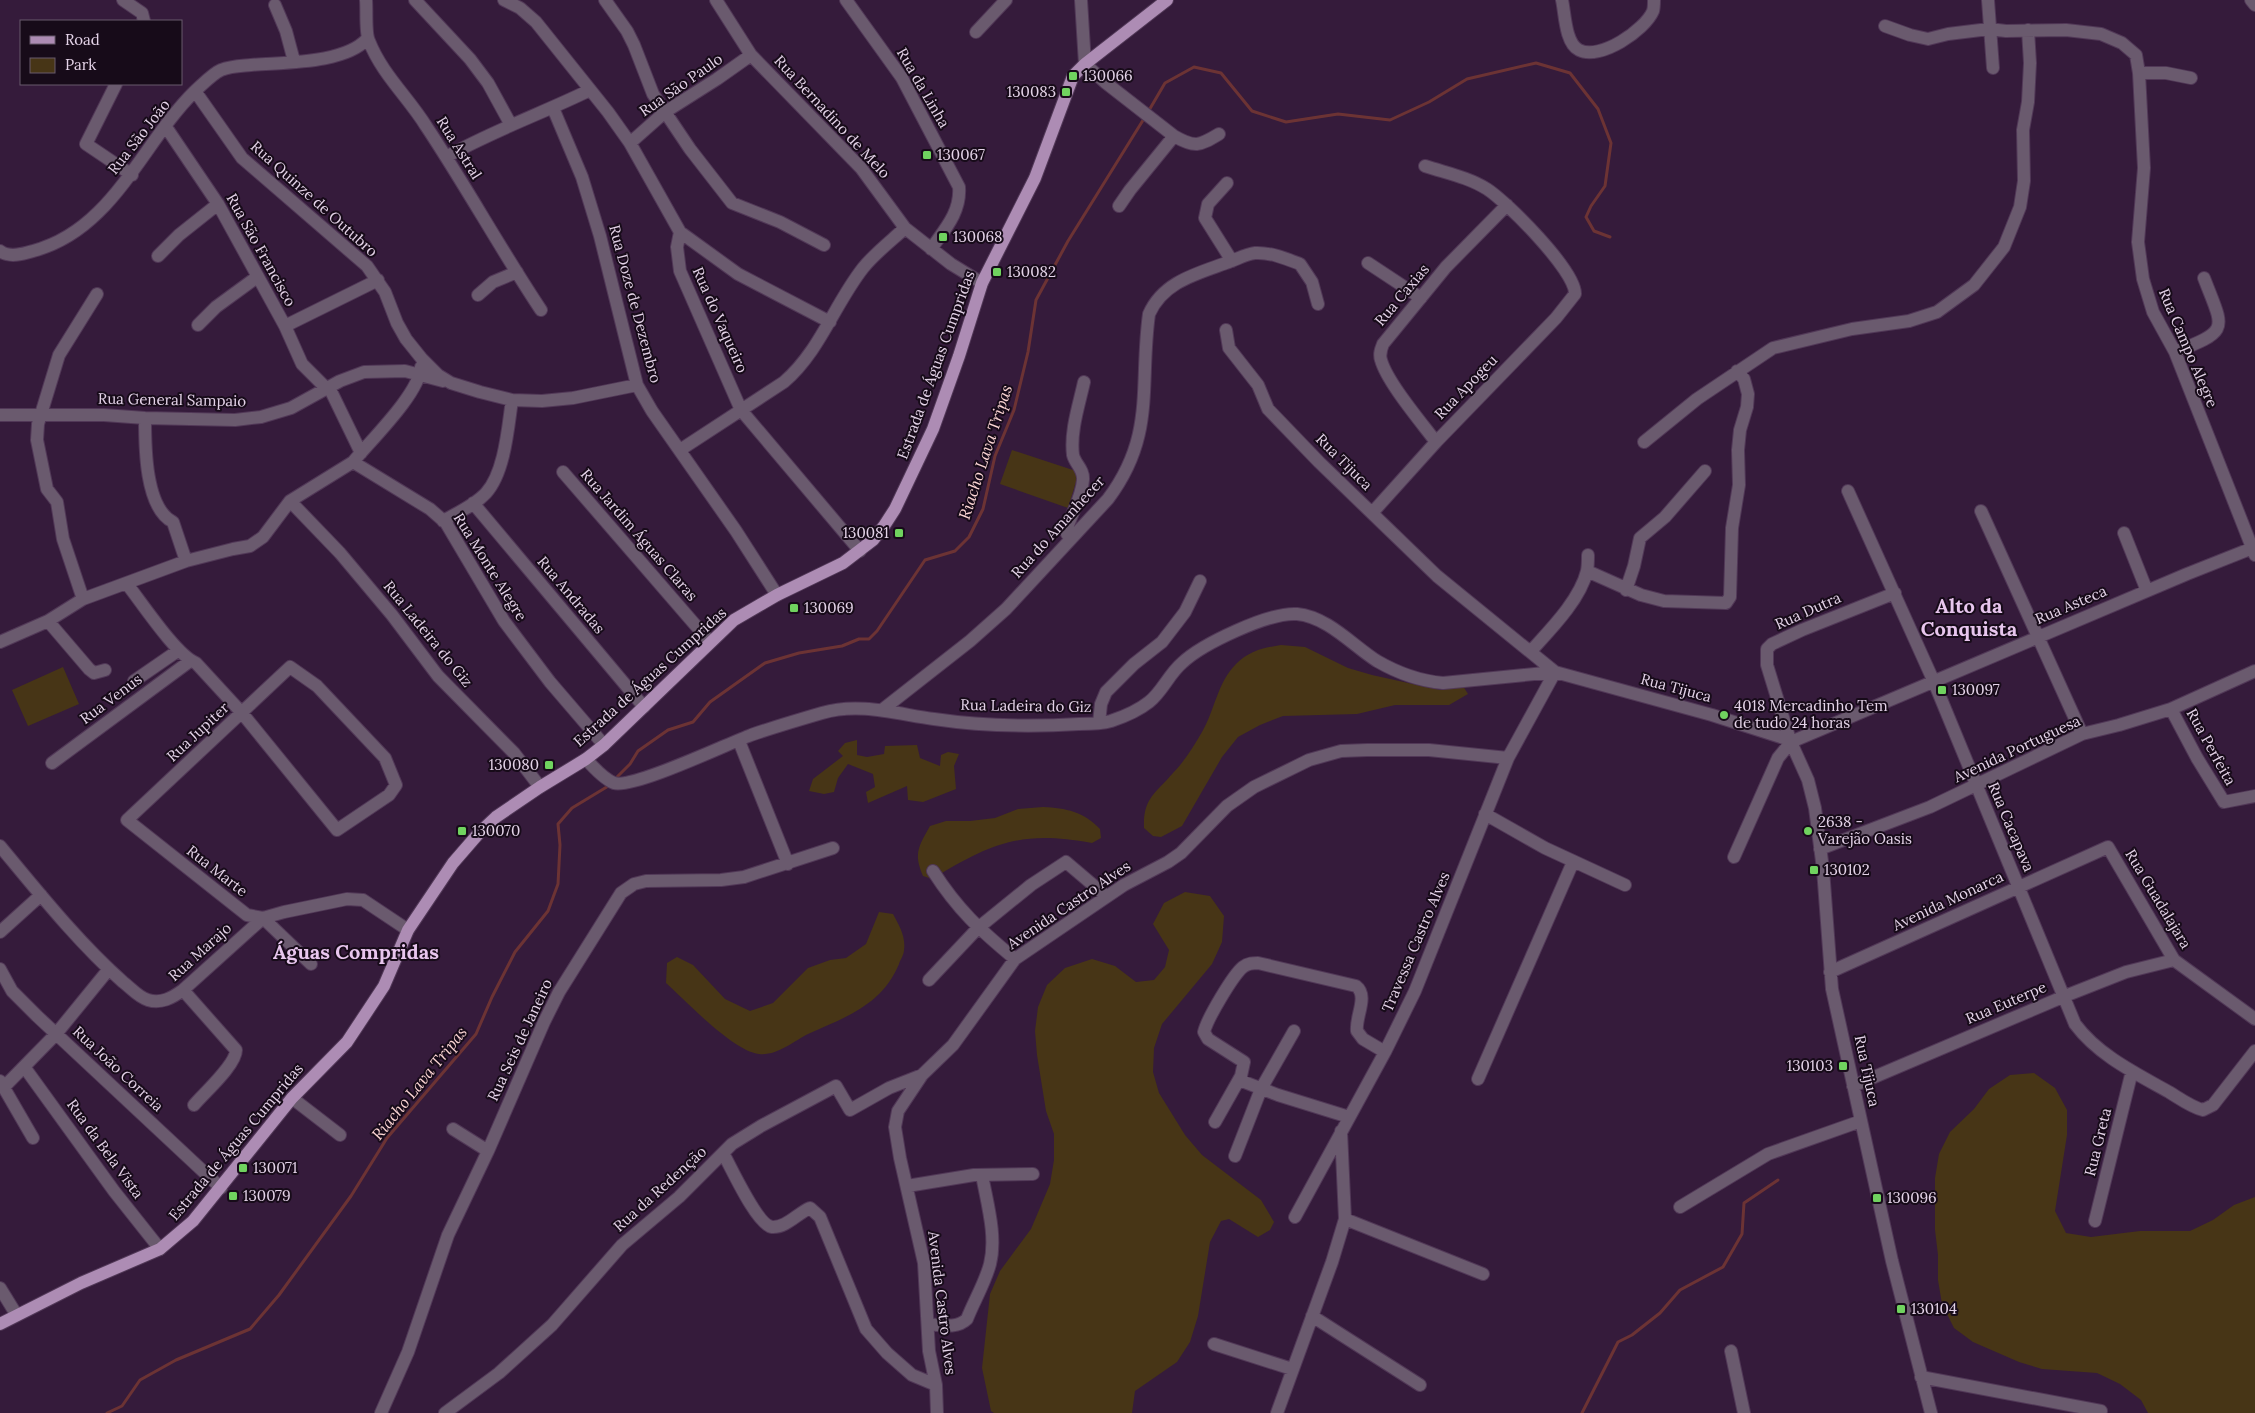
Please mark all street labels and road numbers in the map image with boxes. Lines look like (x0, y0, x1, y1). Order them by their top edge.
street label: Rua da Linha (893, 44, 954, 131)
street label: Rua São Paulo (635, 49, 726, 120)
street label: Rua Bernadino de Melo (770, 51, 895, 182)
street label: Rua São João (103, 95, 174, 178)
street label: Rua Astral (433, 113, 486, 183)
street label: Rua Quinze de Outubro (247, 137, 382, 261)
street label: Rua São Francisco (223, 190, 300, 310)
street label: Rua Doze de Dezembro (605, 223, 666, 385)
street label: Rua Caxias (1370, 260, 1433, 330)
street label: Rua do Vaqueiro (689, 264, 752, 376)
street label: Estrada de Águas Cumpridas (893, 268, 979, 462)
street label: Rua Campo Alegre (2155, 285, 2222, 410)
street label: Rua Apogeu (1430, 350, 1501, 423)
street label: Rua General Sampaio (98, 389, 247, 410)
street label: Rua Tijuca (1312, 429, 1377, 494)
street label: Rua Jardim Águas Claras (577, 465, 702, 605)
street label: Rua do Amanhecer (1007, 471, 1109, 582)
street label: Rua Monte Alegre (450, 509, 531, 624)
street label: Rua Andradas (533, 552, 609, 637)
street label: Rua Ladeira do Giz (380, 577, 477, 691)
street label: Rua Asteca (2032, 581, 2110, 628)
street label: Rua Dutra (1772, 588, 1844, 633)
street label: Estrada de Águas Cumpridas (569, 603, 730, 750)
street label: Rua Venus (76, 669, 145, 728)
street label: Rua Tijuca (1639, 669, 1714, 706)
street label: Rua Ladeira do Giz (960, 695, 1092, 716)
street label: Rua Jupiter (162, 698, 233, 765)
street label: Rua Perfeita (2183, 705, 2240, 789)
street label: Avenida Portuguesa (1949, 711, 2083, 787)
street label: Rua Cacapava (1984, 779, 2039, 875)
street label: Rua Marte (183, 841, 252, 900)
street label: Rua Guadalajara (2121, 846, 2196, 952)
street label: Avenida Castro Alves (1003, 856, 1134, 954)
street label: Avenida Monarca (1888, 866, 2006, 935)
street label: Travessa Castro Alves (1377, 869, 1454, 1015)
street label: Rua Marajo (164, 918, 235, 985)
street label: Rua Seis de Janeiro (483, 975, 556, 1104)
street label: Rua Euterpe (1963, 977, 2049, 1028)
street label: Rua João Correia (69, 1022, 168, 1116)
street label: Rua Tijuca (1851, 1033, 1884, 1109)
street label: Estrada de Águas Cumpridas (164, 1059, 307, 1224)
street label: Rua da Bela Vista (63, 1095, 148, 1202)
street label: Rua Greta (2080, 1106, 2115, 1178)
street label: Rua da Redenção (609, 1142, 710, 1235)
street label: Avenida Castro Alves (924, 1229, 961, 1376)

